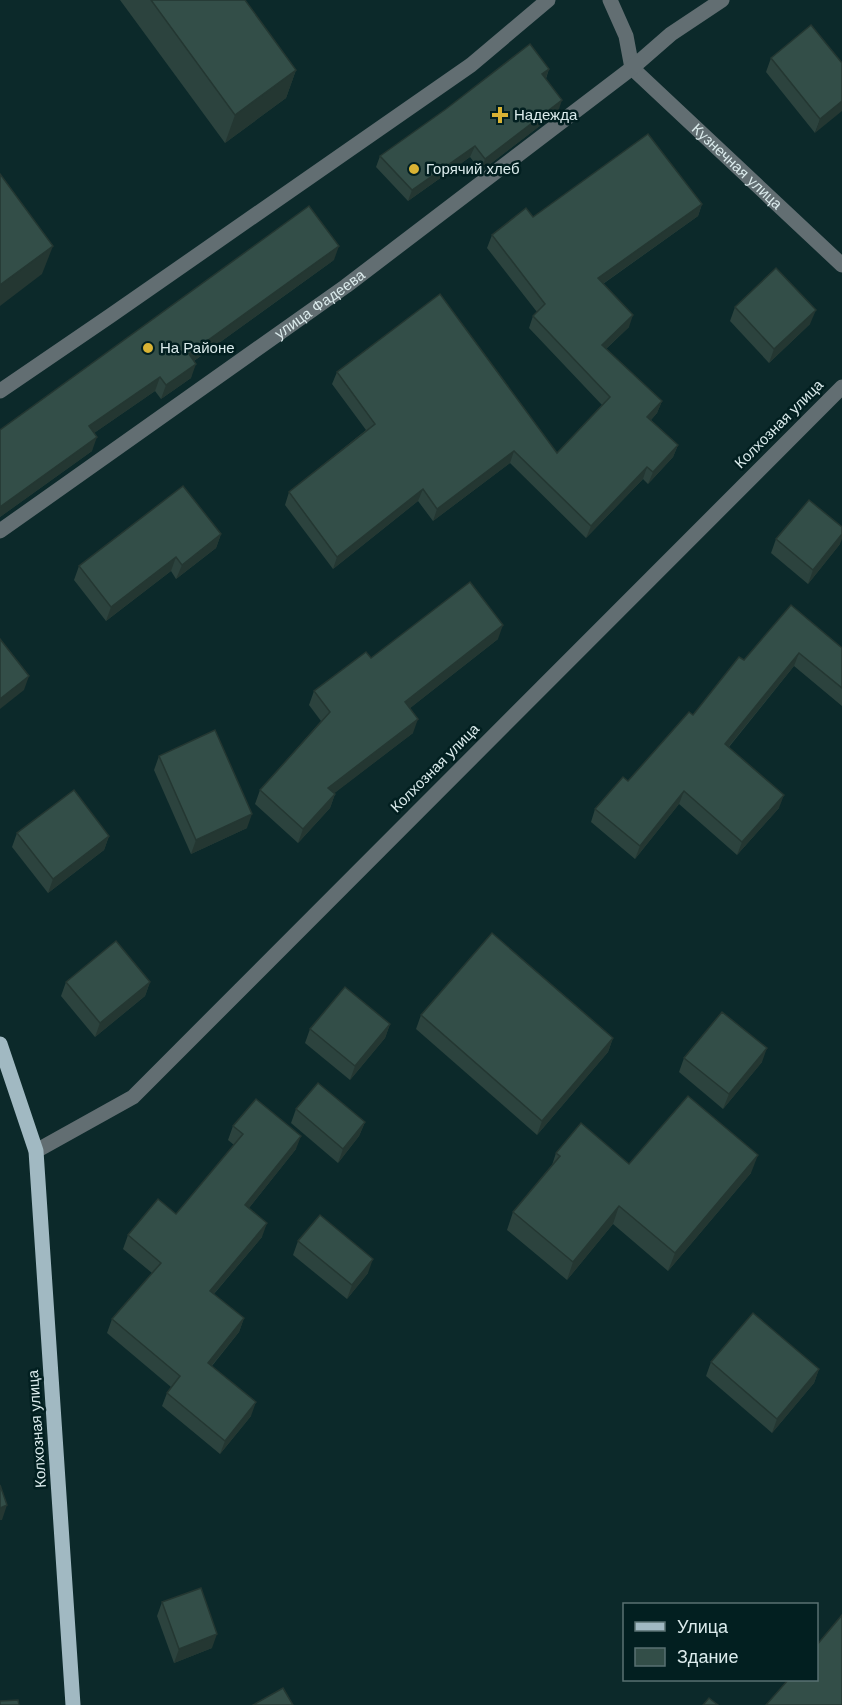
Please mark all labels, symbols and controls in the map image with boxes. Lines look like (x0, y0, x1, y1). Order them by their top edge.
marker: Надежда (491, 106, 509, 124)
place label: Надежда (514, 106, 578, 123)
street label: Кузнечная улица (689, 120, 786, 213)
place label: Горячий хлеб (426, 160, 520, 177)
marker: Горячий хлеб (407, 162, 421, 176)
street label: улица Фадеева (271, 265, 368, 342)
place label: На Районе (160, 339, 235, 356)
marker: На Районе (141, 341, 155, 355)
street label: Колхозная улица (731, 375, 827, 471)
street label: Колхозная улица (387, 719, 483, 815)
street label: Колхозная улица (24, 1369, 49, 1489)
legend (623, 1603, 818, 1681)
text: Улица (677, 1617, 729, 1637)
text: Здание (677, 1647, 738, 1667)

